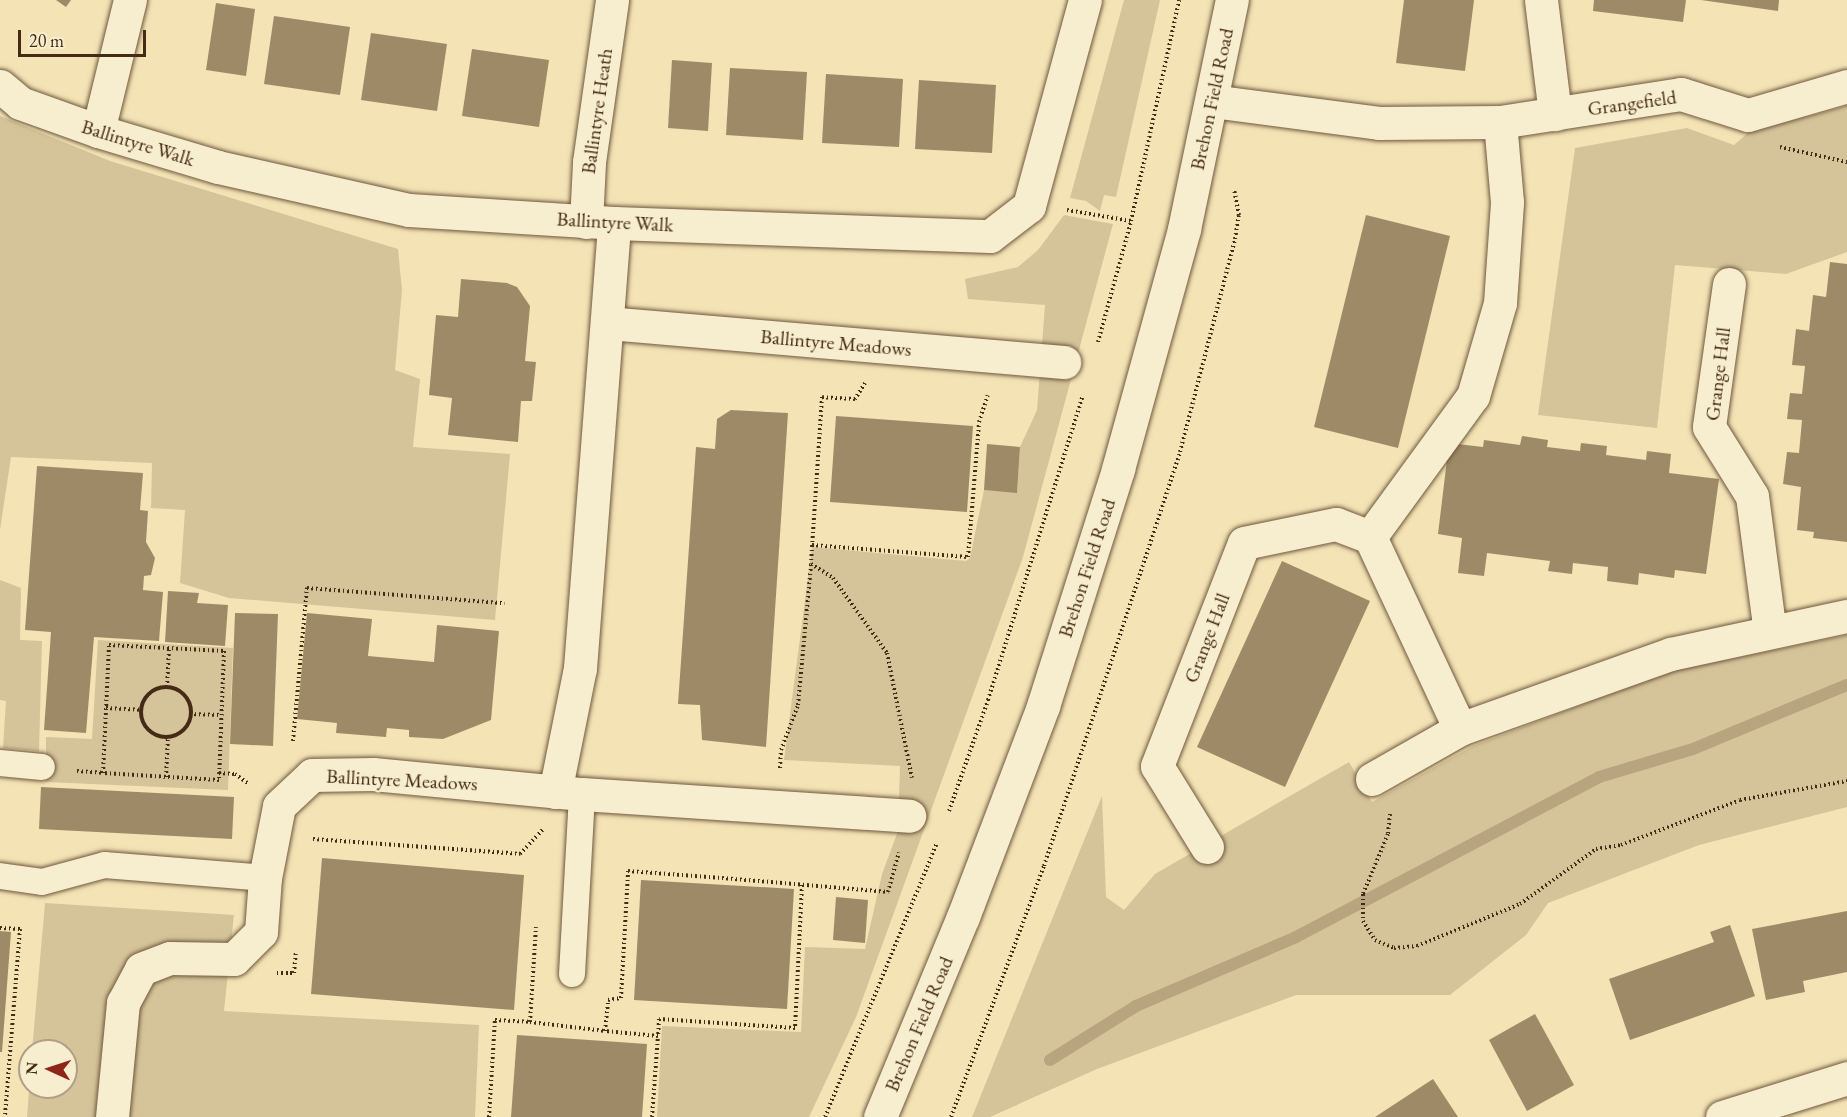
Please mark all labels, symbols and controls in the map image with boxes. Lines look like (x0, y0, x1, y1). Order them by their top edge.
scale bar (21, 18, 148, 56)
street label: Brehon Field Road (1185, 26, 1239, 172)
text: 20 m (29, 29, 64, 52)
street label: Ballintyre Heath (576, 47, 618, 175)
street label: Grangefield (1586, 85, 1678, 121)
street label: Ballintyre Walk (79, 114, 197, 172)
street label: Ballintyre Walk (556, 207, 674, 237)
street label: Ballintyre Meadows (759, 324, 913, 362)
street label: Grange Hall (1700, 326, 1736, 422)
street label: Brehon Field Road (1053, 495, 1121, 641)
street label: Grange Hall (1179, 590, 1235, 686)
street label: Ballintyre Meadows (326, 764, 478, 796)
street label: Brehon Field Road (880, 953, 958, 1095)
north arrow (18, 1039, 78, 1099)
text: N (21, 1061, 42, 1075)

